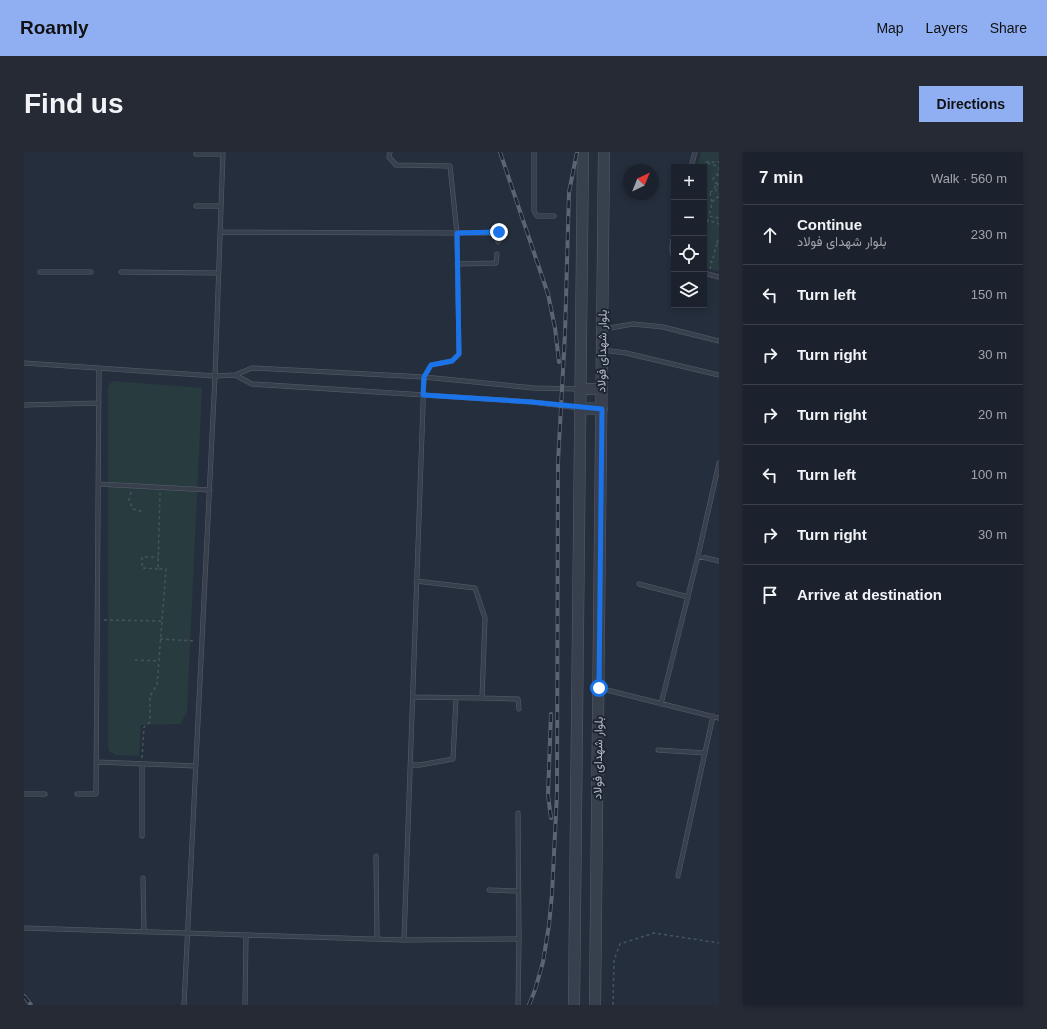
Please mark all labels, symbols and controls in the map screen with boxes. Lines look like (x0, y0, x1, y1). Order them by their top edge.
text: Roamly (20, 17, 89, 38)
text: Map (876, 20, 904, 36)
text: Layers (926, 20, 968, 36)
text: Share (990, 20, 1027, 36)
button: Directions (919, 86, 1023, 122)
text: Find us (24, 88, 124, 119)
north arrow (623, 164, 659, 200)
map controls (671, 164, 707, 308)
button: + (671, 164, 707, 200)
text: 7 min (759, 168, 803, 187)
text: Walk · 560 m (931, 171, 1007, 186)
button: − (671, 200, 707, 236)
text: Continue (797, 216, 862, 233)
route end (490, 223, 508, 241)
icon: ahead (759, 224, 781, 246)
text: 230 m (971, 227, 1007, 242)
text: بلوار شهدای فولاد (797, 234, 887, 249)
button: locate (671, 236, 707, 272)
button: layers (671, 272, 707, 308)
icon: left (759, 284, 781, 306)
text: Turn left (797, 286, 856, 303)
text: 150 m (971, 287, 1007, 302)
street label: بلوار شهدای فولاد (594, 310, 611, 392)
icon: right (759, 344, 781, 366)
text: Turn right (797, 346, 867, 363)
text: 30 m (978, 347, 1007, 362)
icon: right (759, 404, 781, 426)
text: Turn right (797, 406, 867, 423)
text: 20 m (978, 407, 1007, 422)
icon: left (759, 464, 781, 486)
text: Turn left (797, 466, 856, 483)
text: 100 m (971, 467, 1007, 482)
icon: right (759, 524, 781, 546)
text: Turn right (797, 526, 867, 543)
text: 30 m (978, 527, 1007, 542)
icon: arrive (759, 584, 781, 606)
text: Arrive at destination (797, 586, 942, 603)
route start (590, 679, 608, 697)
street label: بلوار شهدای فولاد (590, 717, 607, 799)

